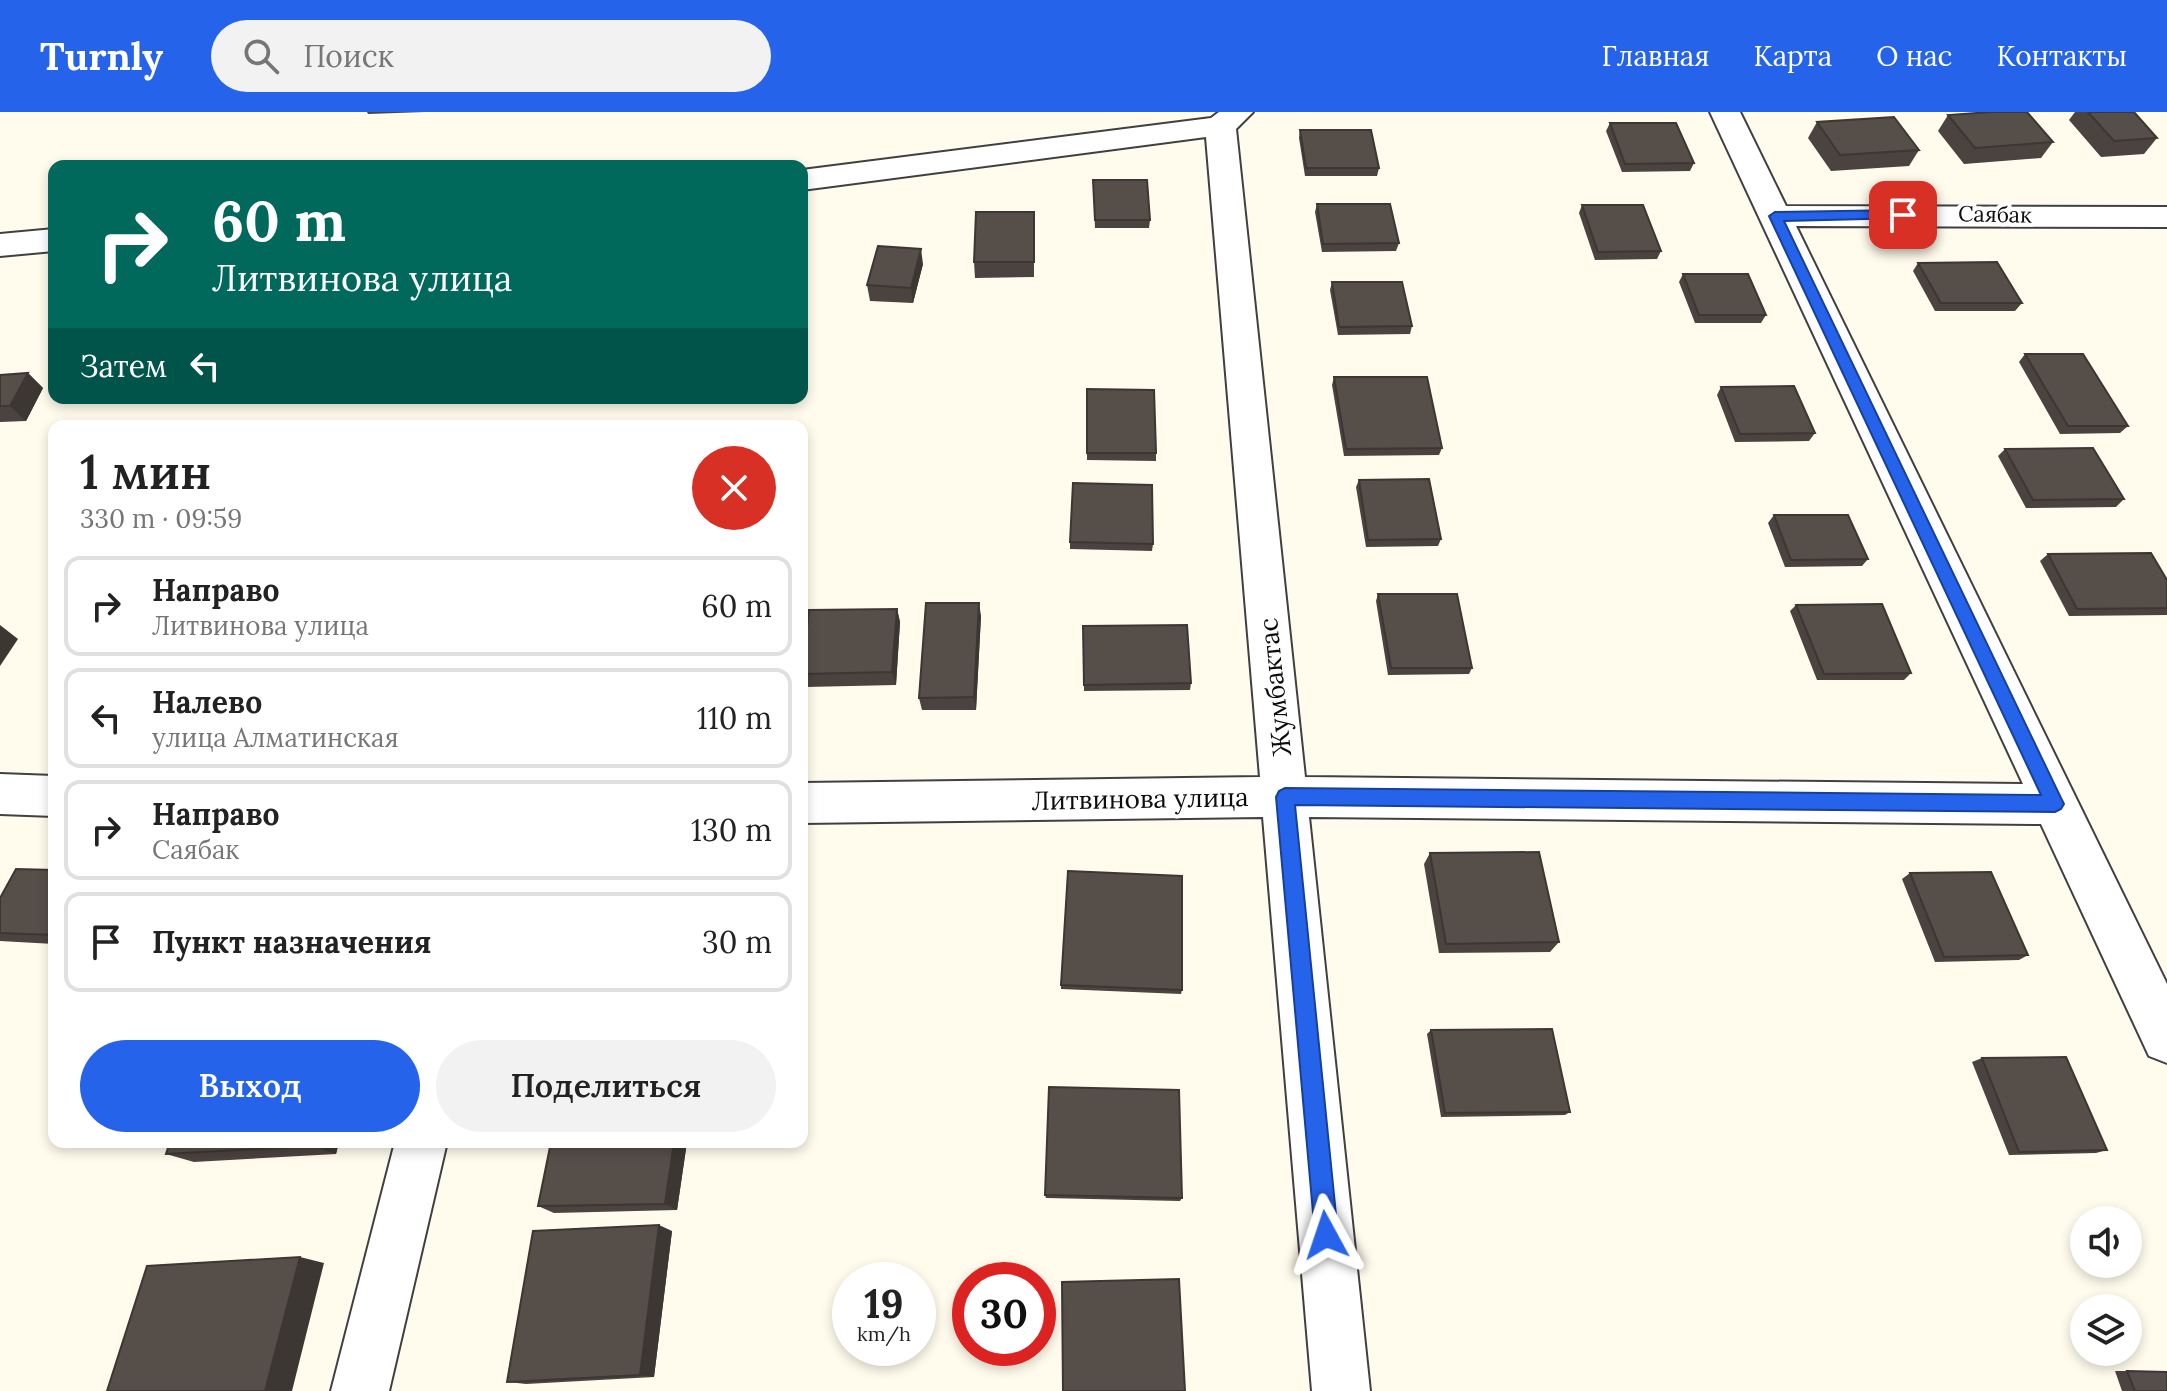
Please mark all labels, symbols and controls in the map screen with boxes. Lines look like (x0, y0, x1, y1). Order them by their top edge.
search box (211, 20, 771, 92)
text: Turnly (40, 32, 163, 80)
icon: search (239, 34, 283, 78)
text: Поиск (303, 37, 394, 75)
text: Главная (1601, 38, 1710, 74)
text: Карта (1754, 38, 1832, 74)
text: О нас (1876, 38, 1953, 74)
text: Контакты (1997, 38, 2127, 74)
pin (1869, 181, 1937, 249)
text: 60 m (212, 185, 346, 256)
icon: right (80, 192, 184, 296)
icon: arrive (1881, 193, 1925, 237)
street label: Саябак (1958, 199, 2032, 229)
text: Литвинова улица (212, 255, 512, 301)
icon: left (183, 344, 227, 388)
text: Затем (80, 347, 167, 385)
text: 1 мин (80, 441, 211, 502)
button: close (692, 446, 776, 530)
text: 330 m · 09:59 (80, 502, 242, 535)
text: Направо (152, 571, 280, 609)
icon: right (84, 584, 128, 628)
text: 60 m (701, 587, 772, 625)
text: Литвинова улица (152, 609, 369, 642)
street label: Жумбактас (1251, 616, 1298, 758)
text: Налево (152, 683, 262, 721)
icon: left (84, 696, 128, 740)
text: 110 m (697, 699, 772, 737)
text: улица Алматинская (152, 721, 399, 754)
street label: Литвинова улица (1031, 780, 1249, 817)
text: Направо (152, 795, 280, 833)
icon: right (84, 808, 128, 852)
text: 130 m (691, 811, 772, 849)
text: Саябак (152, 833, 239, 866)
icon: arrive (84, 920, 128, 964)
text: Пункт назначения (152, 923, 431, 961)
text: 30 m (702, 923, 772, 961)
button: Выход (80, 1040, 420, 1132)
button: Поделиться (436, 1040, 776, 1132)
position arrow (1284, 1193, 1368, 1277)
map controls (2070, 1206, 2142, 1366)
button: sound (2070, 1206, 2142, 1278)
speed limit sign: 30 (952, 1262, 1056, 1366)
text: 19 (864, 1278, 904, 1329)
button: layers (2070, 1294, 2142, 1366)
text: km/h (857, 1321, 911, 1346)

